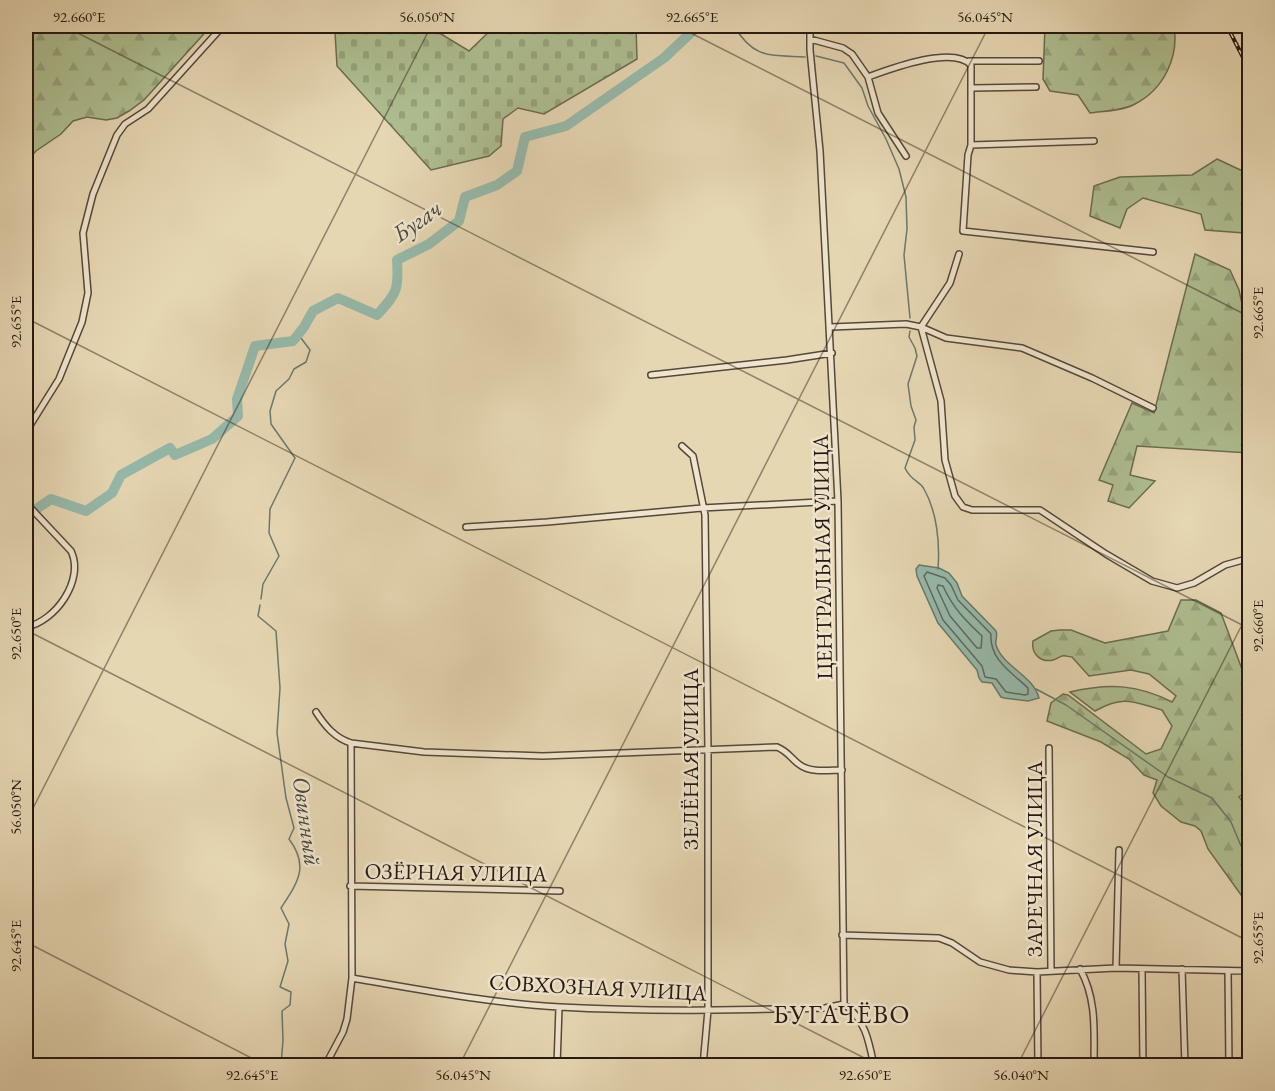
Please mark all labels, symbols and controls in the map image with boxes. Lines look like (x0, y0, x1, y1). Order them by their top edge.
text: 92.660°E (53, 7, 106, 26)
text: 56.050°N (399, 7, 455, 26)
text: 92.665°E (666, 7, 719, 26)
text: 56.045°N (957, 7, 1013, 26)
water label: Бугач (385, 192, 448, 249)
text: 92.665°E (1248, 286, 1267, 339)
text: 92.655°E (6, 295, 25, 348)
street label: ЦЕНТРАЛЬНАЯ УЛИЦА (806, 433, 839, 680)
text: 92.660°E (1248, 599, 1267, 652)
text: 92.650°E (6, 607, 25, 660)
street label: ЗЕЛЁНАЯ УЛИЦА (676, 667, 705, 850)
street label: ЗАРЕЧНАЯ УЛИЦА (1020, 760, 1049, 957)
water label: Овинный (286, 774, 329, 868)
text: 56.050°N (6, 779, 25, 835)
street label: ОЗЁРНАЯ УЛИЦА (364, 856, 548, 889)
text: 92.655°E (1248, 911, 1267, 964)
text: 92.645°E (6, 919, 25, 972)
street label: СОВХОЗНАЯ УЛИЦА (488, 967, 708, 1008)
district label: БУГАЧЁВО (773, 997, 911, 1031)
text: 92.645°E (226, 1065, 279, 1084)
text: 56.045°N (435, 1065, 491, 1084)
text: 92.650°E (839, 1065, 892, 1084)
text: 56.040°N (993, 1065, 1049, 1084)

